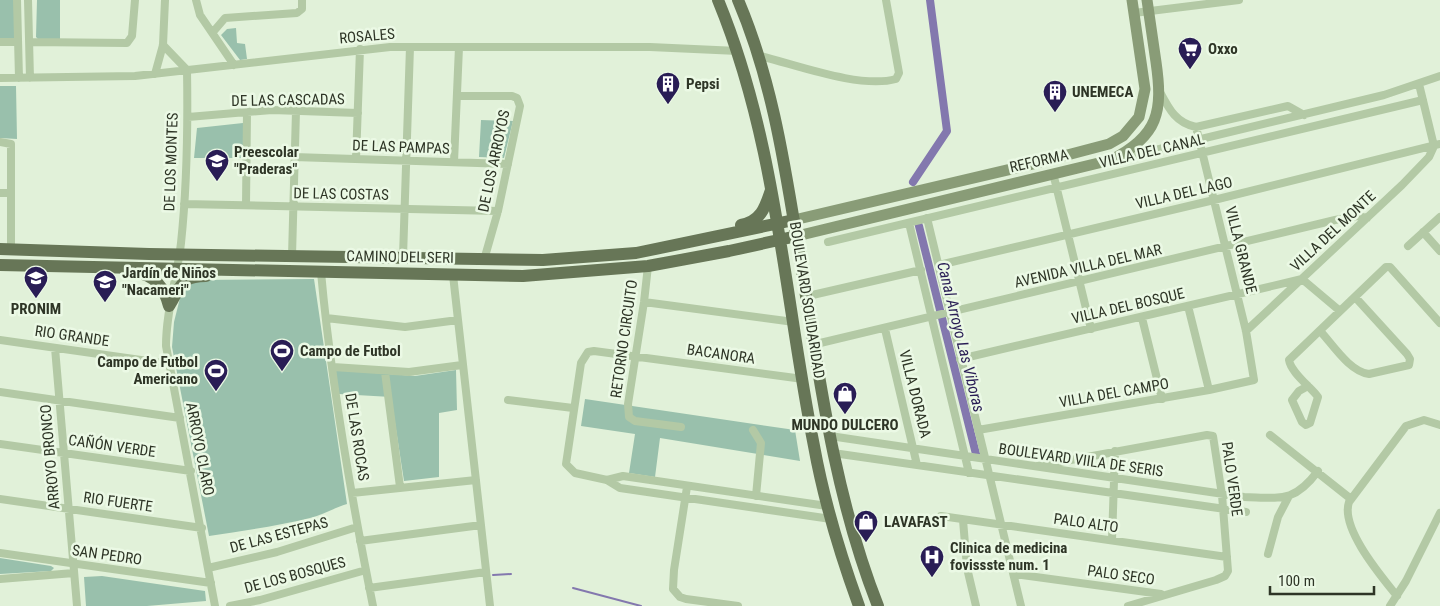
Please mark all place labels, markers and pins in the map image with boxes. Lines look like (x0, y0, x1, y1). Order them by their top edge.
supermarket icon: Oxxo (1177, 36, 1203, 70)
place label: Oxxo (1208, 40, 1238, 58)
building icon: Pepsi (655, 71, 681, 105)
place label: Pepsi (686, 75, 720, 93)
building icon: UNEMECA (1042, 79, 1068, 113)
place label: UNEMECA (1072, 83, 1133, 101)
place label: Preescolar "Praderas" (234, 143, 299, 178)
school or university icon: Preescolar "Praderas" (204, 148, 230, 182)
place label: Jardín de Niños "Nacameri" (122, 264, 216, 299)
school or university icon: PRONIM (23, 265, 49, 299)
school or university icon: Jardín de Niños "Nacameri" (92, 269, 118, 303)
place label: PRONIM (11, 300, 61, 318)
sports icon: Campo de Futbol (269, 338, 295, 372)
place label: Campo de Futbol (300, 342, 401, 360)
place label: Campo de Futbol Americano (97, 353, 198, 388)
sports icon: Campo de Futbol Americano (203, 358, 229, 392)
shop icon: MUNDO DULCERO (832, 381, 858, 415)
place label: MUNDO DULCERO (791, 416, 899, 434)
shop icon: LAVAFAST (853, 509, 879, 543)
place label: LAVAFAST (884, 513, 948, 531)
place label: Clinica de medicina fovissste num. 1 (950, 539, 1067, 574)
hospital icon: Clinica de medicina fovissste num. 1 (919, 544, 945, 578)

